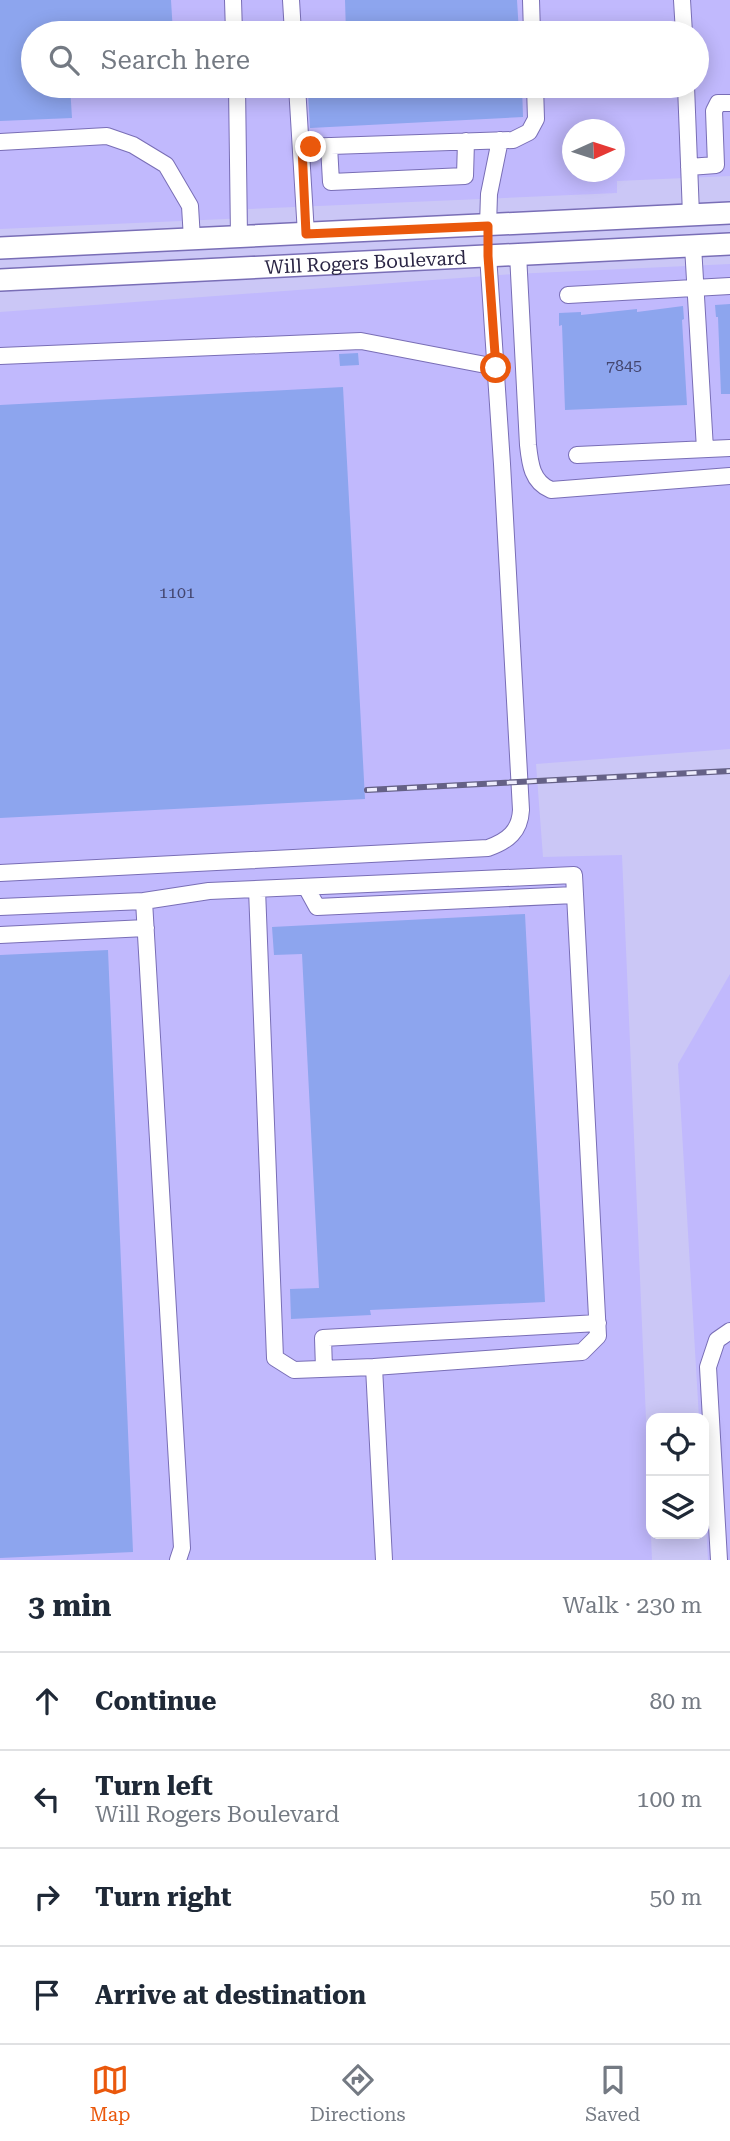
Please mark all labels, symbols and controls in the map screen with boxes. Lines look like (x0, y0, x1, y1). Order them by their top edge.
search box (21, 21, 709, 98)
icon: search (45, 41, 83, 79)
text: Search here (101, 45, 250, 75)
north arrow (562, 119, 625, 182)
route end (295, 131, 326, 162)
street label: Will Rogers Boulevard (264, 246, 467, 278)
route start (480, 352, 511, 383)
house number: 7845 (606, 356, 642, 375)
house number: 1101 (159, 583, 195, 602)
map controls (646, 1413, 709, 1539)
button: locate (646, 1413, 709, 1476)
button: layers (646, 1476, 709, 1539)
text: 3 min (28, 1588, 111, 1623)
text: Walk · 230 m (563, 1592, 702, 1619)
icon: ahead (28, 1682, 66, 1720)
text: Continue (95, 1686, 217, 1716)
text: 80 m (649, 1688, 702, 1715)
text: Turn left (95, 1771, 213, 1801)
icon: left (28, 1780, 66, 1818)
text: 100 m (637, 1786, 702, 1813)
text: Will Rogers Boulevard (95, 1801, 339, 1828)
icon: right (28, 1878, 66, 1916)
text: Turn right (95, 1882, 231, 1912)
text: 50 m (649, 1884, 702, 1911)
icon: arrive (28, 1976, 66, 2014)
text: Arrive at destination (95, 1980, 366, 2010)
tab: Map (90, 2061, 130, 2126)
tab: Directions (310, 2061, 406, 2126)
tab: Saved (585, 2061, 640, 2126)

